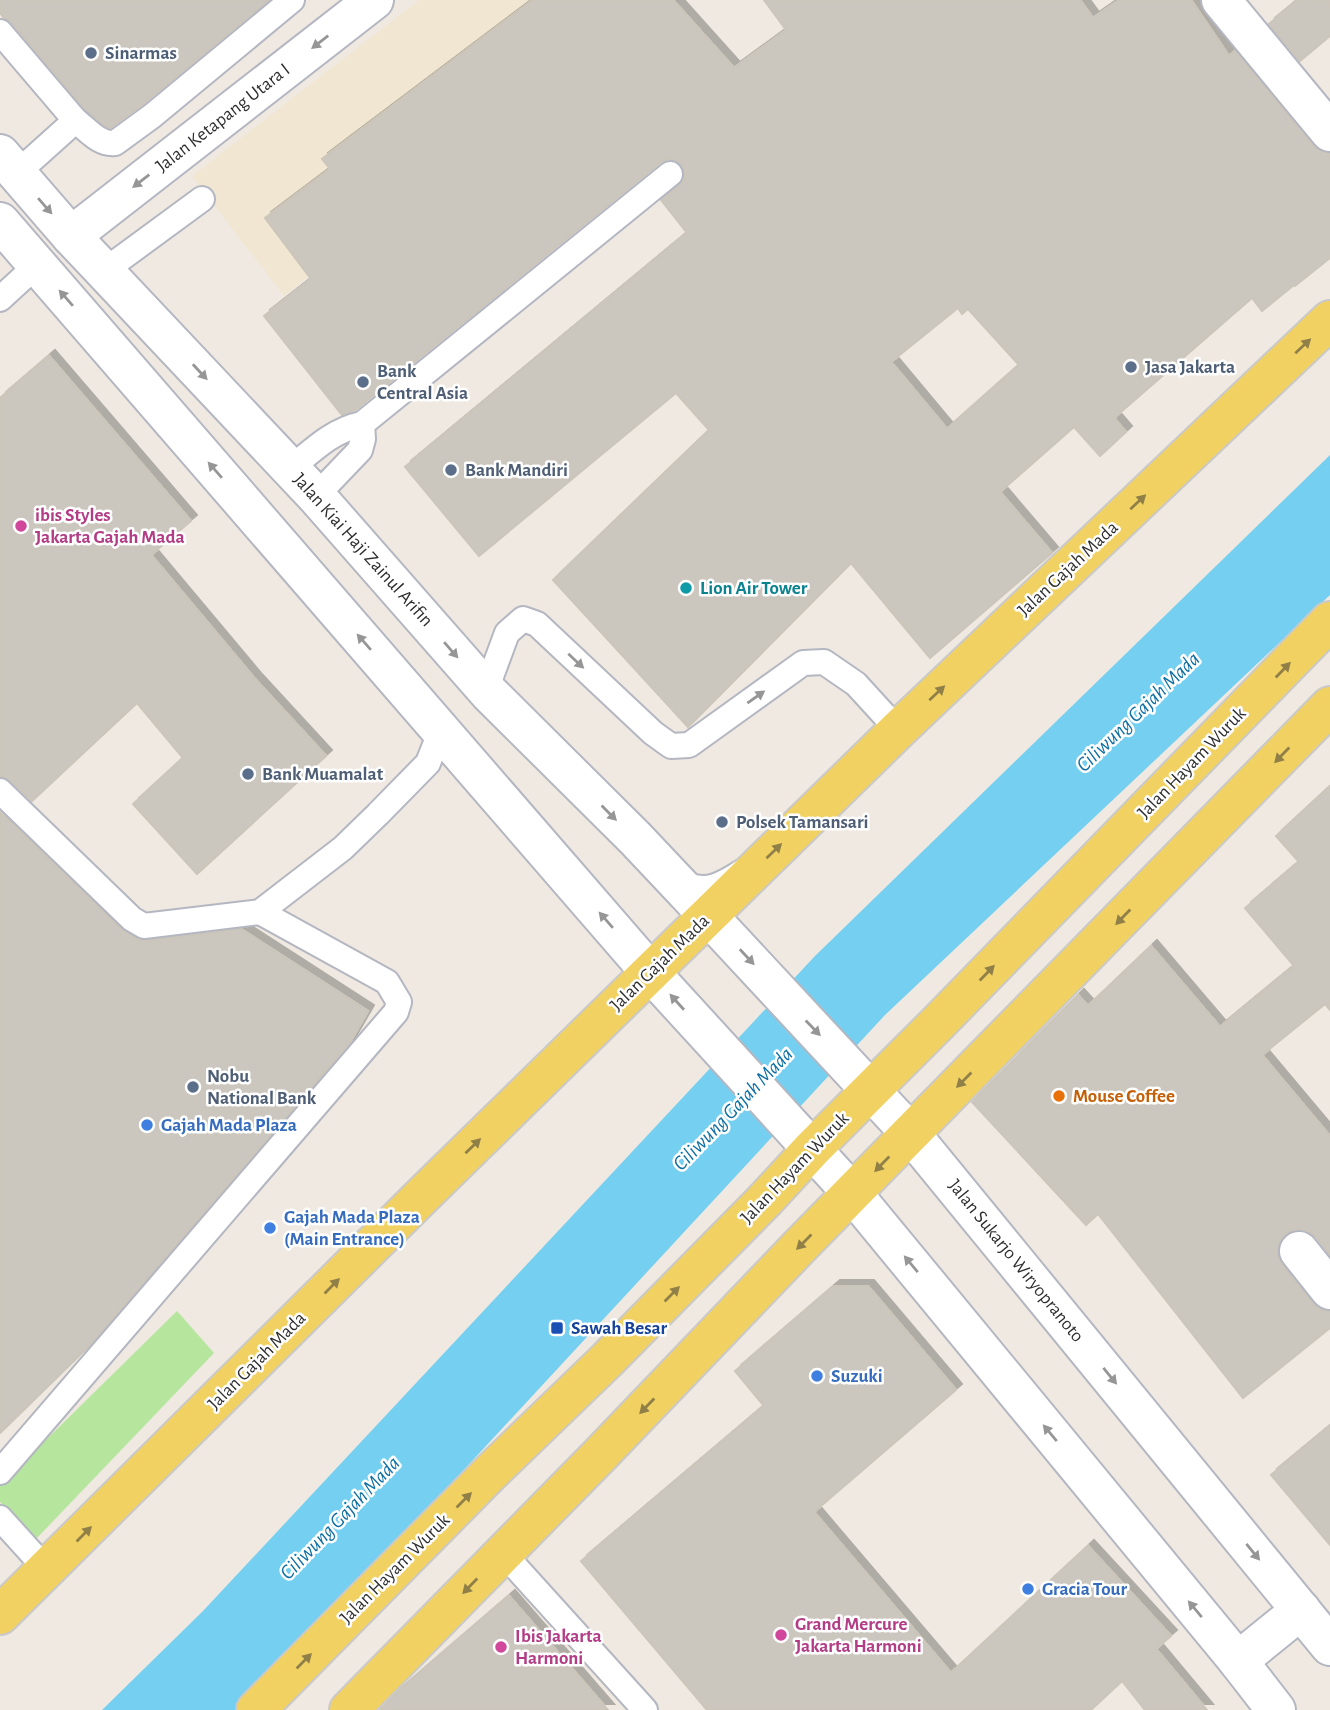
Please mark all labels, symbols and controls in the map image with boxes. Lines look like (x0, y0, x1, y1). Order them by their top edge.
one-way arrow (312, 34, 330, 49)
place label: Sinarmas (105, 44, 177, 63)
marker: Sinarmas (83, 45, 99, 61)
street label: Jalan Ketapang Utara I (153, 60, 293, 176)
one-way arrow (132, 174, 150, 189)
one-way arrow (37, 197, 52, 214)
one-way arrow (58, 289, 74, 307)
one-way arrow (1294, 338, 1311, 354)
place label: Jasa Jakarta (1145, 358, 1235, 377)
marker: Jasa Jakarta (1123, 359, 1139, 375)
place label: Bank Central Asia (377, 362, 468, 403)
one-way arrow (192, 363, 208, 381)
marker: Bank Central Asia (355, 374, 371, 390)
one-way arrow (207, 461, 223, 479)
place label: Bank Mandiri (465, 461, 568, 480)
marker: Bank Mandiri (443, 462, 459, 478)
street label: Jalan Kiai Haji Zainul Arifin (289, 470, 437, 630)
one-way arrow (1129, 495, 1146, 511)
place label: ibis Styles Jakarta Gajah Mada (35, 506, 185, 547)
marker: ibis Styles Jakarta Gajah Mada (13, 518, 29, 534)
street label: Jalan Gajah Mada (1014, 518, 1122, 620)
place label: Lion Air Tower (700, 579, 808, 598)
marker: Lion Air Tower (678, 580, 694, 596)
one-way arrow (356, 633, 372, 651)
one-way arrow (443, 641, 459, 659)
water label: Ciliwung Gajah Mada (1072, 648, 1204, 776)
one-way arrow (567, 653, 585, 669)
one-way arrow (1274, 662, 1290, 679)
one-way arrow (928, 685, 945, 701)
one-way arrow (747, 690, 765, 704)
street label: Jalan Hayam Wuruk (1134, 704, 1250, 822)
one-way arrow (1274, 746, 1291, 763)
place label: Bank Muamalat (262, 765, 384, 784)
marker: Bank Muamalat (240, 766, 256, 782)
one-way arrow (601, 804, 617, 821)
place label: Polsek Tamansari (736, 813, 868, 832)
marker: Polsek Tamansari (714, 814, 730, 830)
one-way arrow (765, 844, 782, 860)
one-way arrow (1115, 909, 1132, 926)
one-way arrow (598, 911, 614, 929)
street label: Jalan Gajah Mada (607, 911, 713, 1015)
one-way arrow (739, 949, 755, 966)
one-way arrow (978, 965, 994, 982)
one-way arrow (670, 994, 686, 1011)
one-way arrow (804, 1019, 820, 1036)
water label: Ciliwung Gajah Mada (669, 1043, 797, 1175)
place label: Nobu National Bank (207, 1067, 317, 1108)
one-way arrow (956, 1071, 973, 1087)
marker: Nobu National Bank (185, 1079, 201, 1095)
place label: Mouse Coffee (1073, 1087, 1175, 1106)
marker: Mouse Coffee (1051, 1088, 1067, 1104)
street label: Jalan Hayam Wuruk (737, 1109, 853, 1227)
place label: Gajah Mada Plaza (161, 1116, 297, 1135)
marker: Gajah Mada Plaza (139, 1117, 155, 1133)
one-way arrow (464, 1138, 481, 1154)
one-way arrow (873, 1155, 890, 1172)
street label: Jalan Sukarjo Wiryopranoto (945, 1176, 1087, 1346)
place label: Gajah Mada Plaza (Main Entrance) (284, 1208, 420, 1249)
marker: Gajah Mada Plaza (Main Entrance) (262, 1220, 278, 1236)
one-way arrow (797, 1233, 813, 1250)
one-way arrow (903, 1256, 918, 1274)
one-way arrow (323, 1278, 340, 1295)
one-way arrow (663, 1286, 680, 1302)
street label: Jalan Gajah Mada (204, 1308, 310, 1414)
place label: Sawah Besar (571, 1319, 667, 1338)
marker: Sawah Besar (549, 1320, 565, 1336)
one-way arrow (1102, 1366, 1117, 1384)
place label: Suzuki (831, 1367, 883, 1386)
marker: Suzuki (809, 1368, 825, 1384)
one-way arrow (639, 1397, 655, 1414)
one-way arrow (1043, 1425, 1058, 1442)
water label: Ciliwung Gajah Mada (276, 1452, 404, 1584)
one-way arrow (455, 1492, 472, 1508)
street label: Jalan Hayam Wuruk (337, 1510, 454, 1627)
one-way arrow (75, 1526, 92, 1542)
one-way arrow (1246, 1543, 1261, 1561)
one-way arrow (463, 1577, 479, 1594)
place label: Gracia Tour (1042, 1580, 1127, 1599)
marker: Gracia Tour (1020, 1581, 1036, 1597)
one-way arrow (1188, 1600, 1203, 1617)
place label: Grand Mercure Jakarta Harmoni (795, 1615, 922, 1656)
place label: Ibis Jakarta Harmoni (515, 1627, 602, 1668)
marker: Grand Mercure Jakarta Harmoni (773, 1627, 789, 1643)
marker: Ibis Jakarta Harmoni (493, 1639, 509, 1655)
one-way arrow (296, 1653, 313, 1670)

